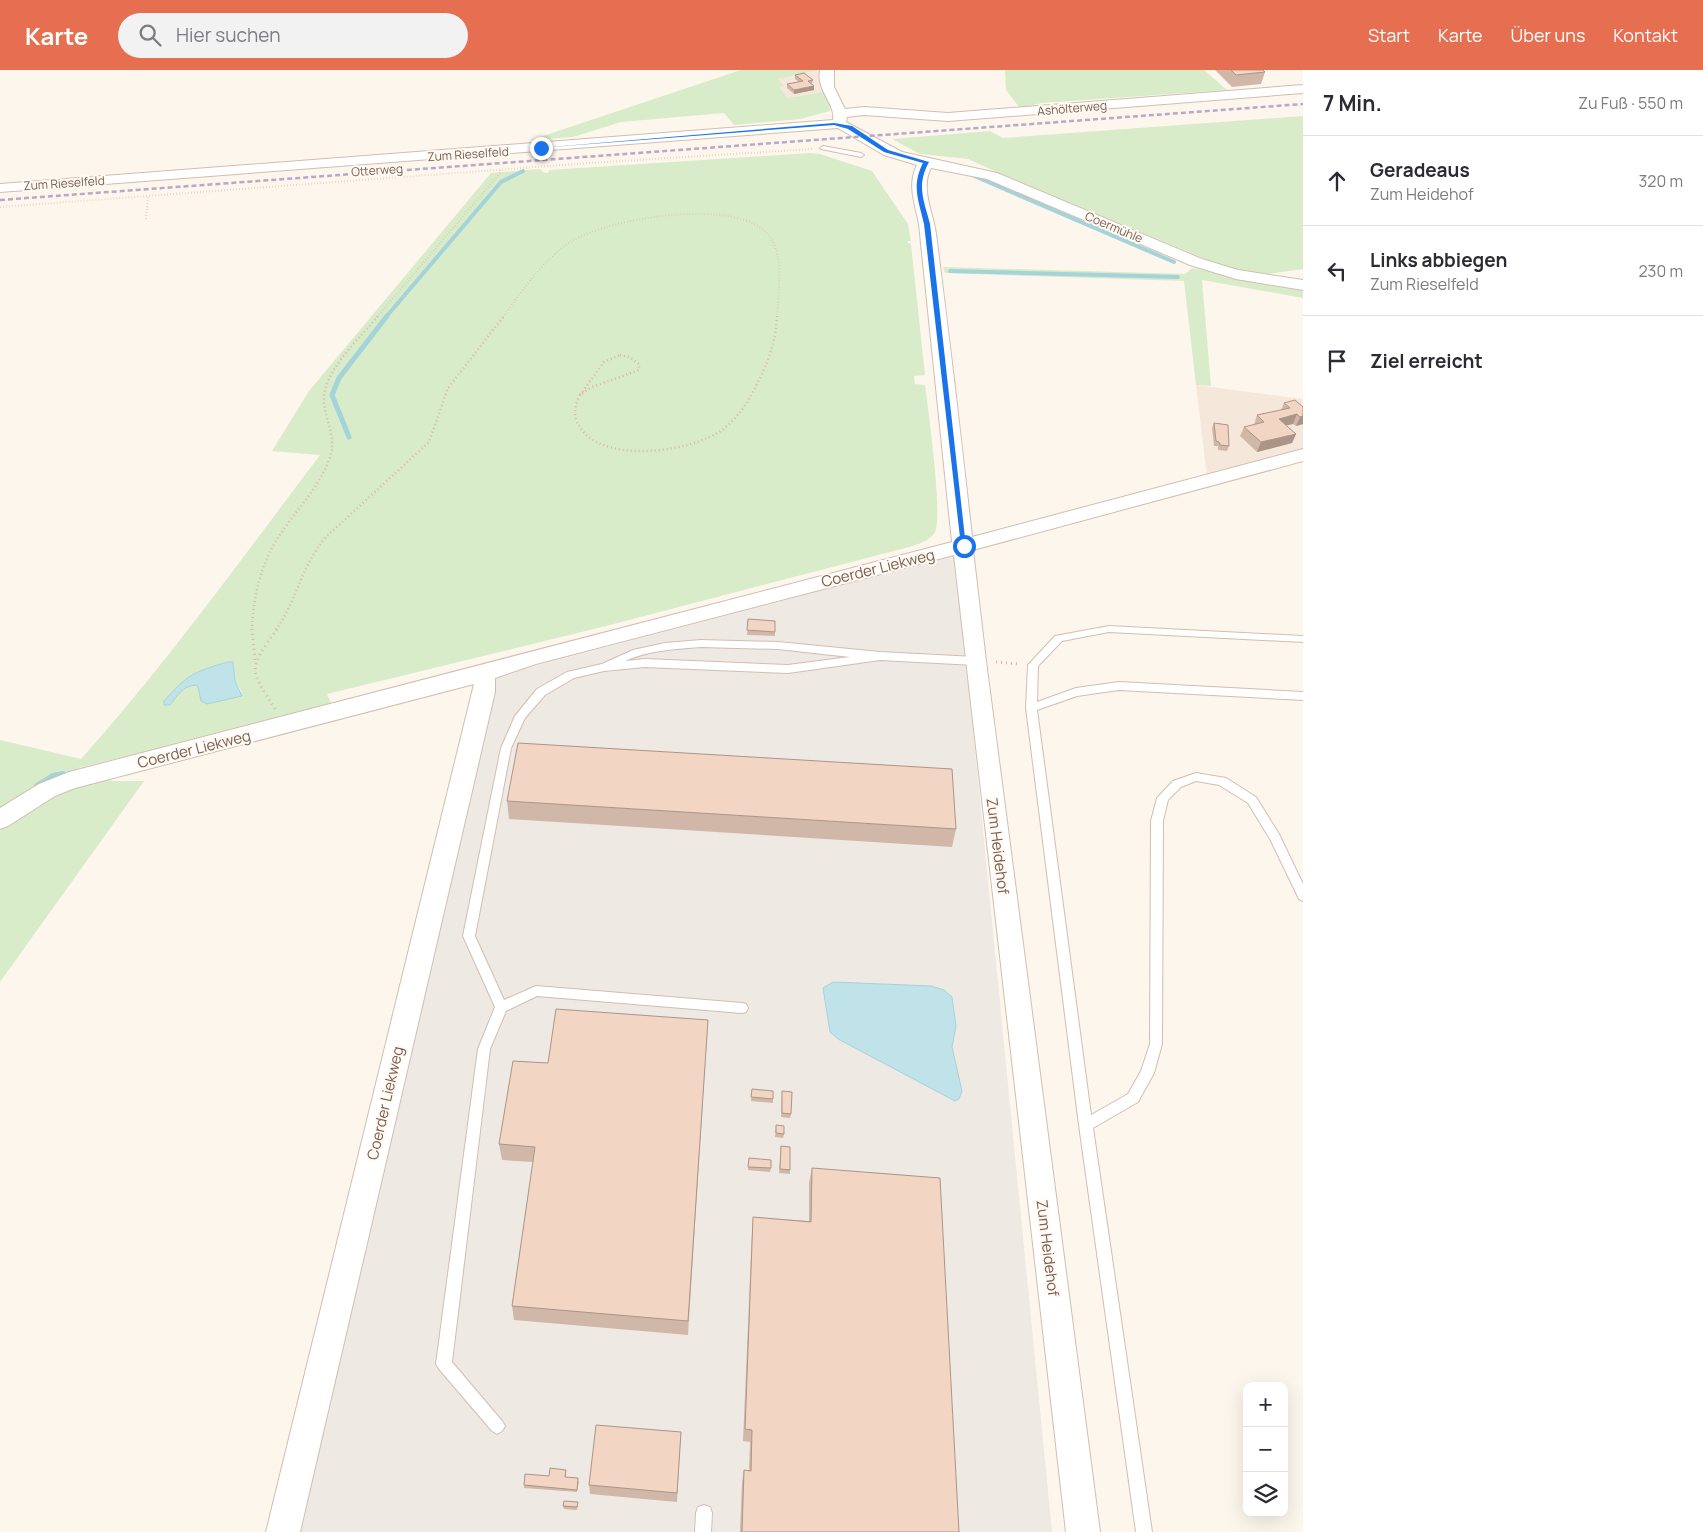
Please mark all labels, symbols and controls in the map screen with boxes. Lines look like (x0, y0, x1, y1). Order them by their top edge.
search box (118, 13, 468, 58)
text: Karte (25, 19, 88, 52)
icon: search (136, 21, 164, 49)
text: Hier suchen (176, 22, 280, 48)
text: Start (1368, 23, 1410, 47)
text: Karte (1438, 23, 1483, 47)
text: Über uns (1511, 23, 1585, 47)
text: Kontakt (1613, 23, 1678, 47)
text: 7 Min. (1323, 89, 1382, 117)
text: Zu Fuß · 550 m (1578, 92, 1683, 114)
street label: Ashölterweg (1036, 96, 1108, 120)
route end (530, 137, 553, 160)
street label: Zum Rieselfeld (427, 143, 509, 165)
text: Geradeaus (1370, 157, 1470, 183)
street label: Otterweg (350, 160, 404, 180)
icon: ahead (1323, 167, 1351, 195)
text: 320 m (1639, 170, 1683, 192)
street label: Zum Rieselfeld (23, 172, 105, 194)
text: Zum Heidehof (1370, 183, 1474, 205)
street label: Coermühle (1082, 207, 1146, 247)
text: Links abbiegen (1370, 247, 1507, 273)
icon: left (1323, 257, 1351, 285)
text: 230 m (1639, 260, 1683, 282)
text: Zum Rieselfeld (1370, 273, 1479, 295)
icon: arrive (1323, 347, 1351, 375)
text: Ziel erreicht (1370, 348, 1483, 374)
route start (953, 535, 976, 558)
street label: Coerder Liekweg (819, 544, 937, 592)
street label: Coerder Liekweg (135, 725, 253, 773)
street label: Zum Heidehof (982, 797, 1014, 896)
street label: Coerder Liekweg (362, 1044, 408, 1162)
street label: Zum Heidehof (1032, 1199, 1064, 1298)
map controls (1243, 1382, 1288, 1517)
button: + (1243, 1382, 1288, 1427)
button: − (1243, 1427, 1288, 1472)
button: layers (1243, 1472, 1288, 1517)

